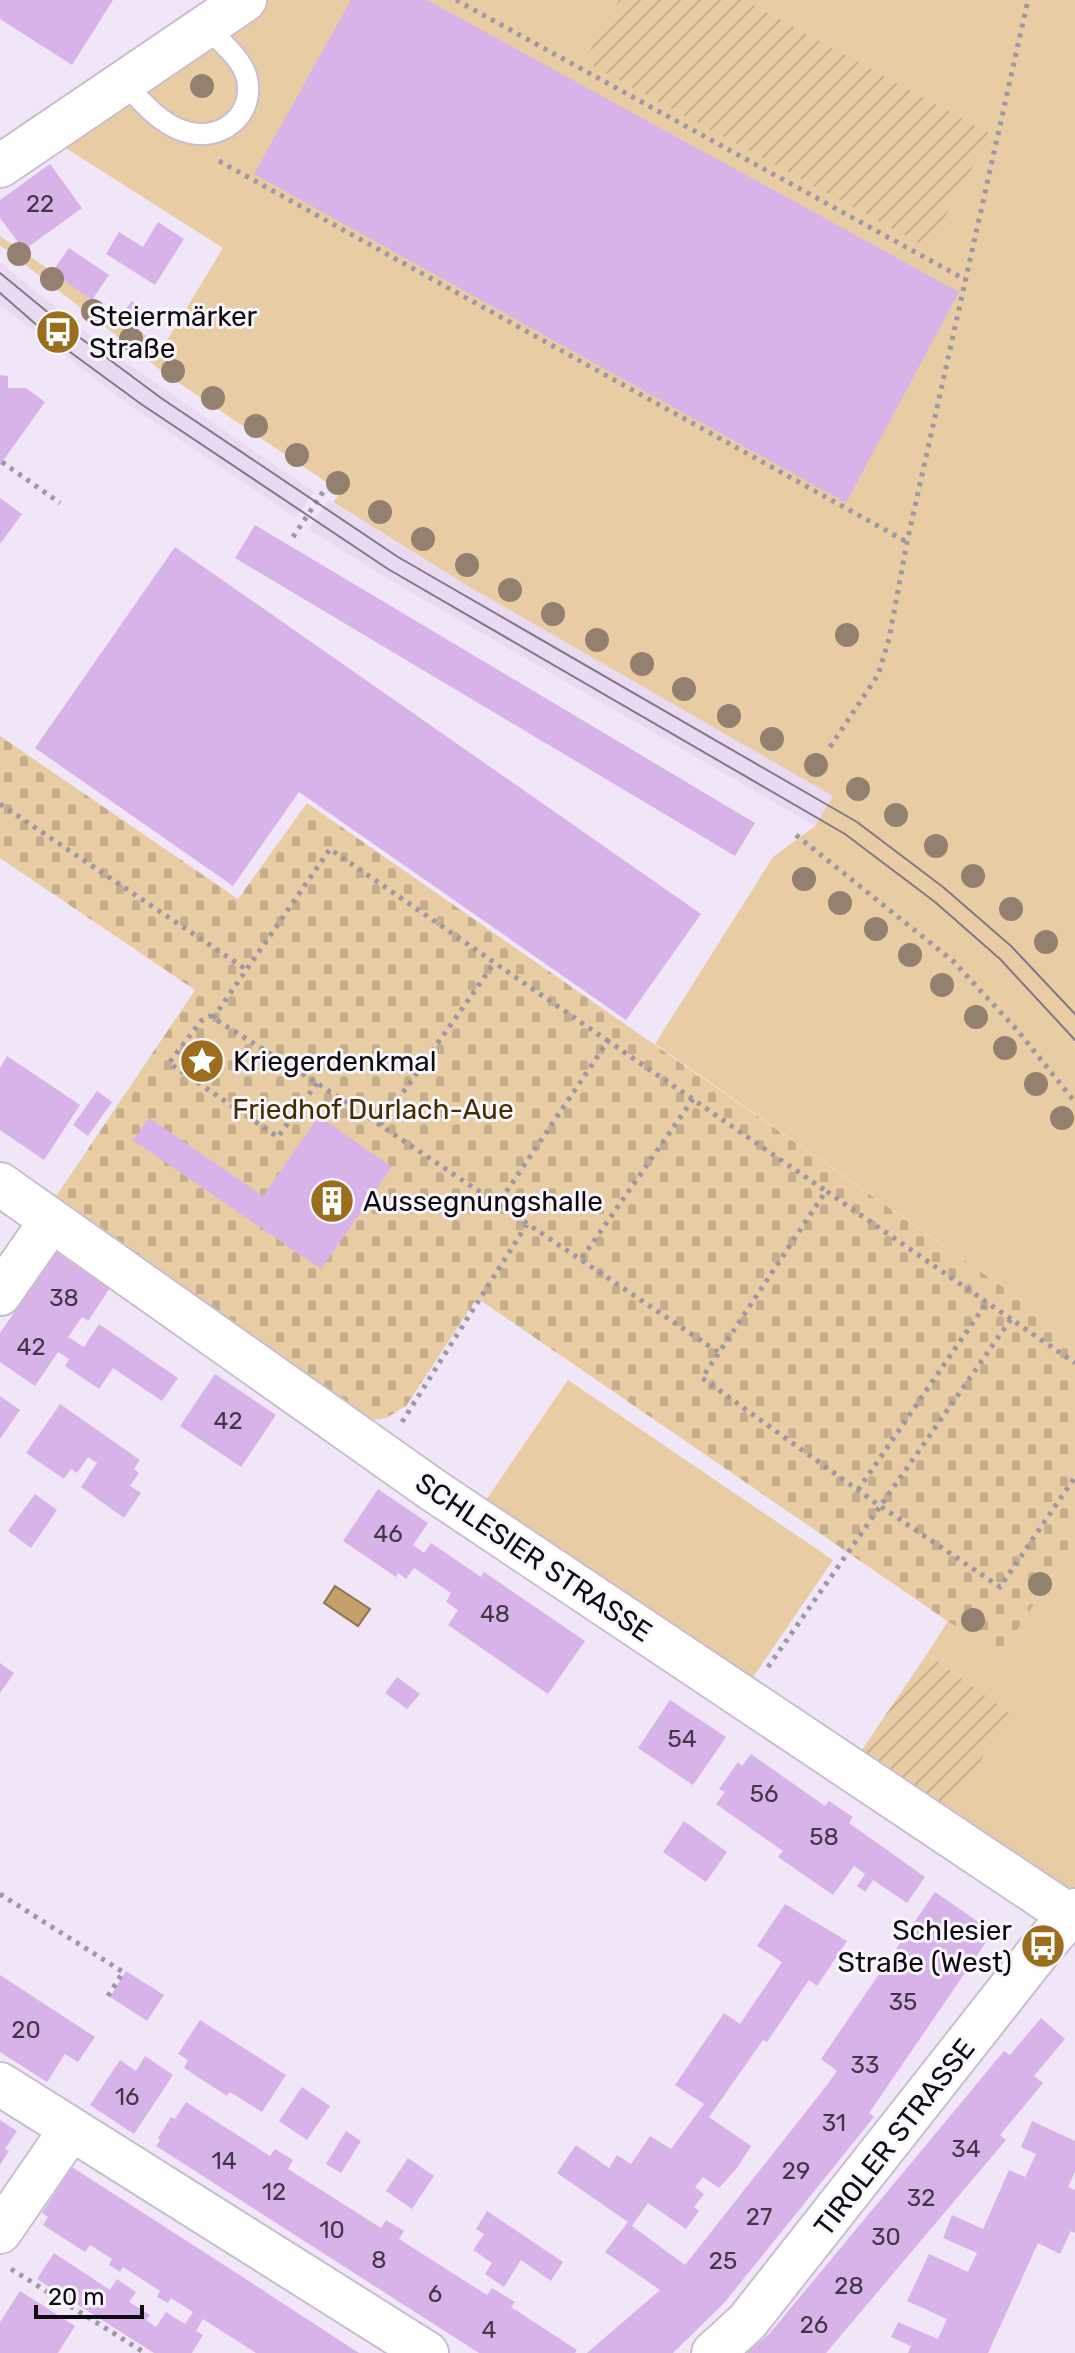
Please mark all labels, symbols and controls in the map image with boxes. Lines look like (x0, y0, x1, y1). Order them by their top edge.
house number: 22 (26, 190, 54, 218)
place label: Steiermärker Straße (89, 300, 258, 365)
bus stop icon: Steiermärker Straße (34, 308, 82, 356)
place icon: Kriegerdenkmal (178, 1037, 226, 1085)
place label: Kriegerdenkmal (233, 1045, 437, 1078)
park label: Friedhof Durlach-Aue (232, 1093, 514, 1126)
building icon: Aussegnungshalle (308, 1177, 356, 1225)
place label: Aussegnungshalle (363, 1185, 603, 1218)
house number: 38 (49, 1284, 79, 1312)
house number: 42 (17, 1333, 46, 1361)
house number: 42 (214, 1407, 243, 1435)
street label: SCHLESIER STRASSE (409, 1466, 658, 1649)
house number: 46 (373, 1520, 403, 1548)
house number: 48 (480, 1600, 510, 1628)
house number: 54 (667, 1725, 697, 1753)
house number: 56 (750, 1780, 778, 1808)
house number: 58 (809, 1823, 839, 1851)
place label: Schlesier Straße (West) (837, 1914, 1012, 1979)
bus stop icon: Schlesier Straße (West) (1019, 1922, 1067, 1970)
house number: 35 (889, 1988, 917, 2016)
house number: 20 (11, 2016, 41, 2044)
street label: TIROLER STRASSE (807, 2032, 982, 2242)
house number: 33 (851, 2051, 879, 2079)
house number: 16 (115, 2083, 139, 2111)
house number: 31 (822, 2109, 846, 2137)
house number: 34 (951, 2135, 981, 2163)
house number: 14 (211, 2147, 237, 2175)
house number: 29 (782, 2157, 810, 2185)
house number: 12 (262, 2178, 286, 2206)
house number: 32 (907, 2184, 935, 2212)
house number: 27 (746, 2203, 772, 2231)
house number: 10 (319, 2216, 345, 2244)
house number: 30 (871, 2223, 901, 2251)
house number: 8 (371, 2246, 387, 2274)
house number: 25 (709, 2247, 737, 2275)
scale bar (36, 2269, 142, 2319)
house number: 28 (834, 2272, 864, 2300)
house number: 6 (428, 2280, 442, 2308)
text: 20 m (48, 2283, 105, 2311)
house number: 26 (800, 2311, 828, 2339)
house number: 4 (482, 2316, 497, 2344)

